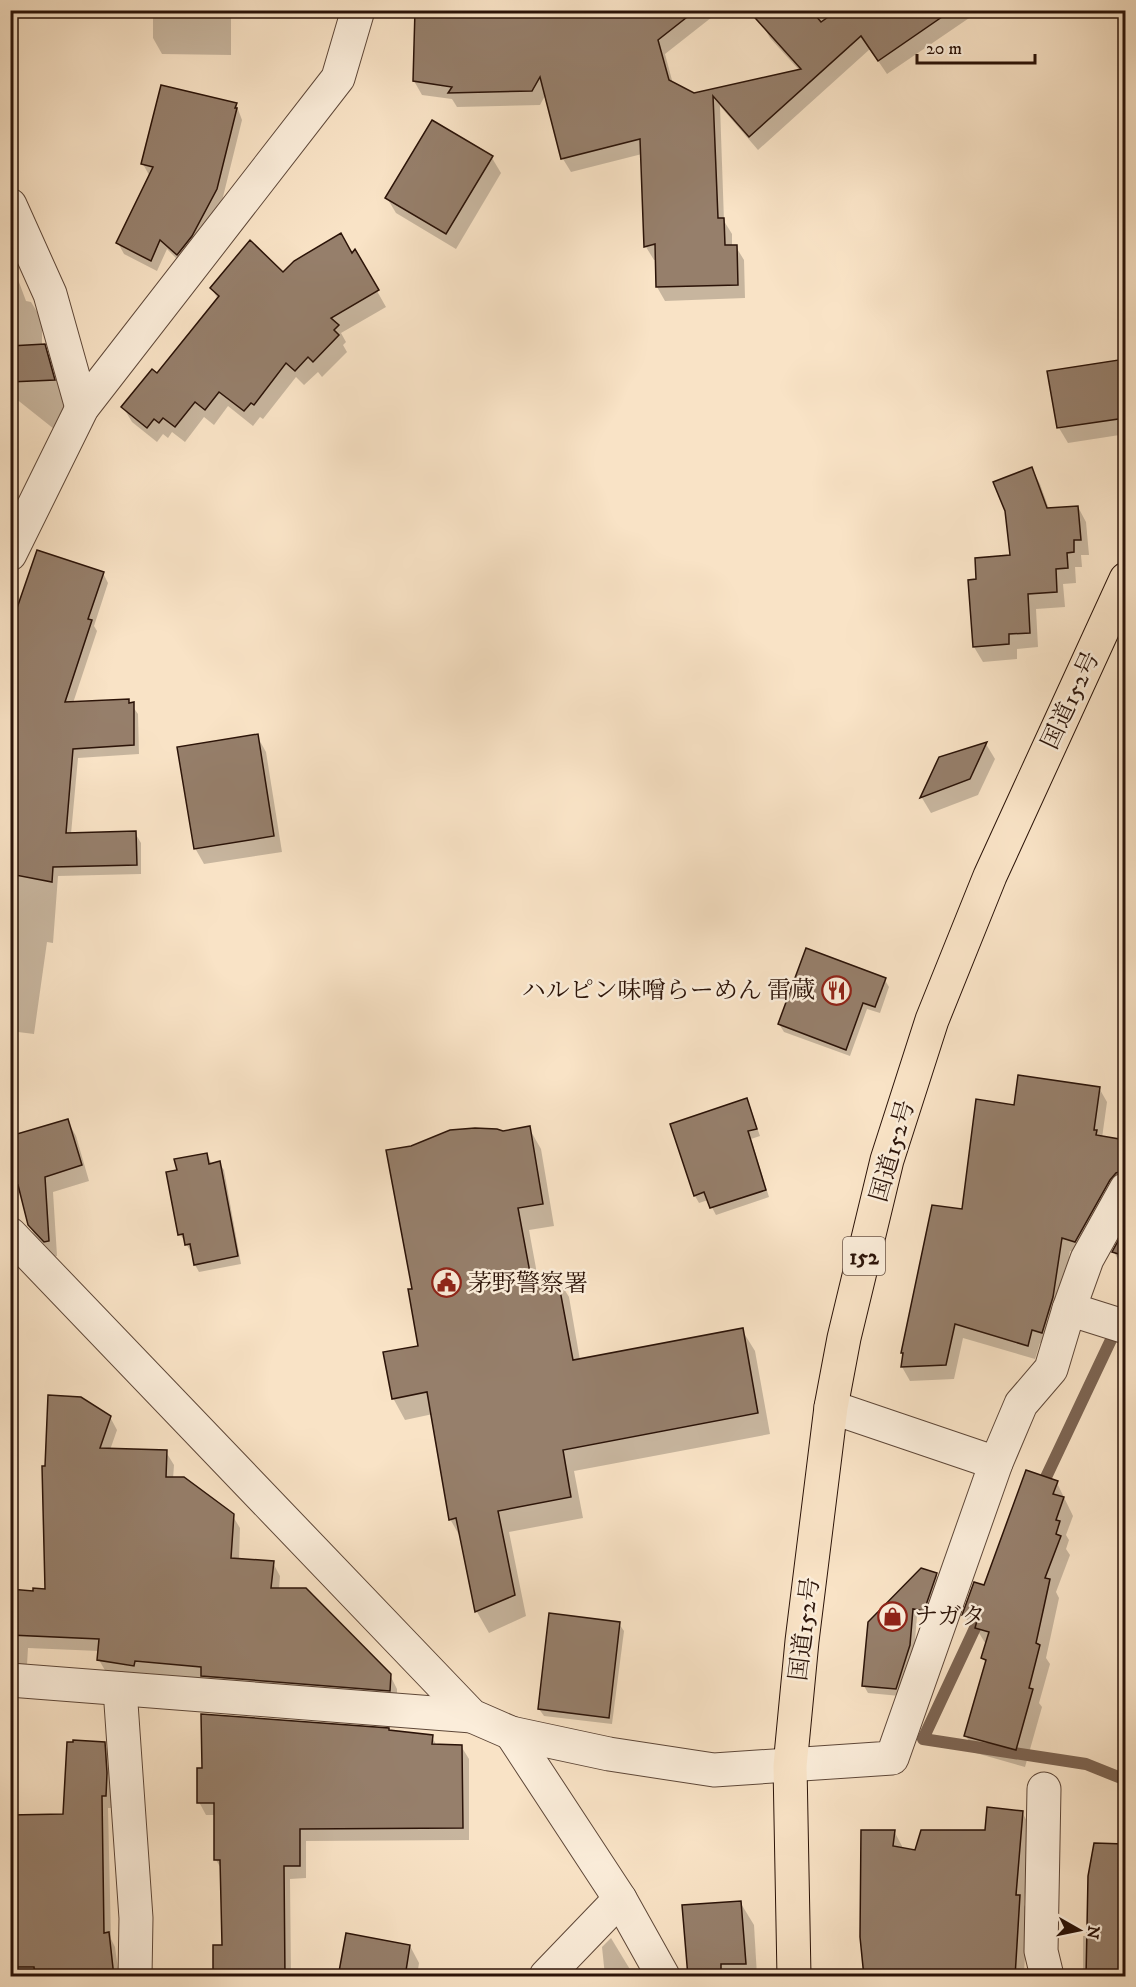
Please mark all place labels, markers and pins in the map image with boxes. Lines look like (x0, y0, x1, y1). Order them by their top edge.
restaurant icon: ハルピン味噌らーめん 雷蔵 (820, 974, 852, 1006)
place label: ハルピン味噌らーめん 雷蔵 (522, 976, 815, 1006)
public building icon: 茅野警察署 (431, 1267, 463, 1299)
place label: 茅野警察署 (468, 1269, 588, 1299)
shop icon: ナガタ (877, 1600, 909, 1632)
place label: ナガタ (914, 1602, 986, 1632)

